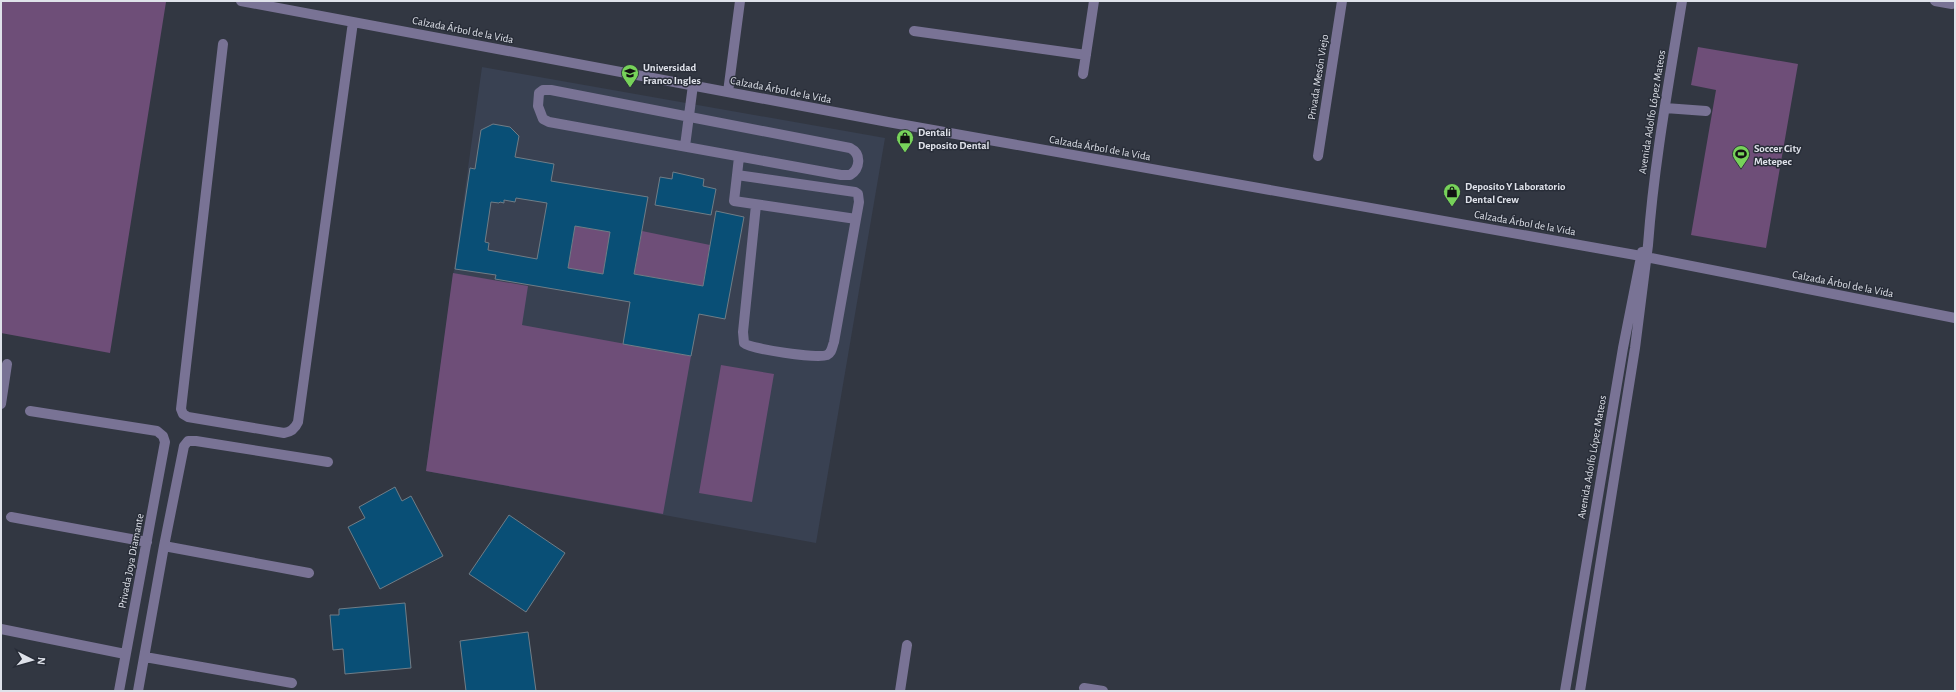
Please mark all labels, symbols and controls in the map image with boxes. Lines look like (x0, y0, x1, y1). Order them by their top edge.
street label: Calzada Árbol de la Vida (411, 14, 515, 45)
street label: Privada Mesón Viejo (1306, 33, 1330, 121)
street label: Avenida Adolfo López Mateos (1637, 49, 1667, 175)
place label: Universidad Franco Ingles (643, 62, 701, 86)
school or university icon: Universidad Franco Ingles (620, 63, 640, 88)
street label: Calzada Árbol de la Vida (729, 74, 833, 105)
place label: Dentali Deposito Dental (918, 127, 989, 151)
shop icon: Dentali Deposito Dental (895, 128, 915, 153)
street label: Calzada Árbol de la Vida (1048, 133, 1152, 162)
place label: Soccer City Metepec (1754, 143, 1801, 167)
sports icon: Soccer City Metepec (1731, 144, 1751, 169)
place label: Deposito Y Laboratorio Dental Crew (1465, 181, 1566, 205)
shop icon: Deposito Y Laboratorio Dental Crew (1442, 182, 1462, 207)
street label: Calzada Árbol de la Vida (1473, 208, 1577, 237)
street label: Calzada Árbol de la Vida (1791, 268, 1895, 299)
street label: Avenida Adolfo López Mateos (1576, 394, 1608, 520)
street label: Privada Joya Diamante (116, 513, 146, 609)
north arrow (12, 640, 52, 680)
text: N (36, 657, 47, 665)

